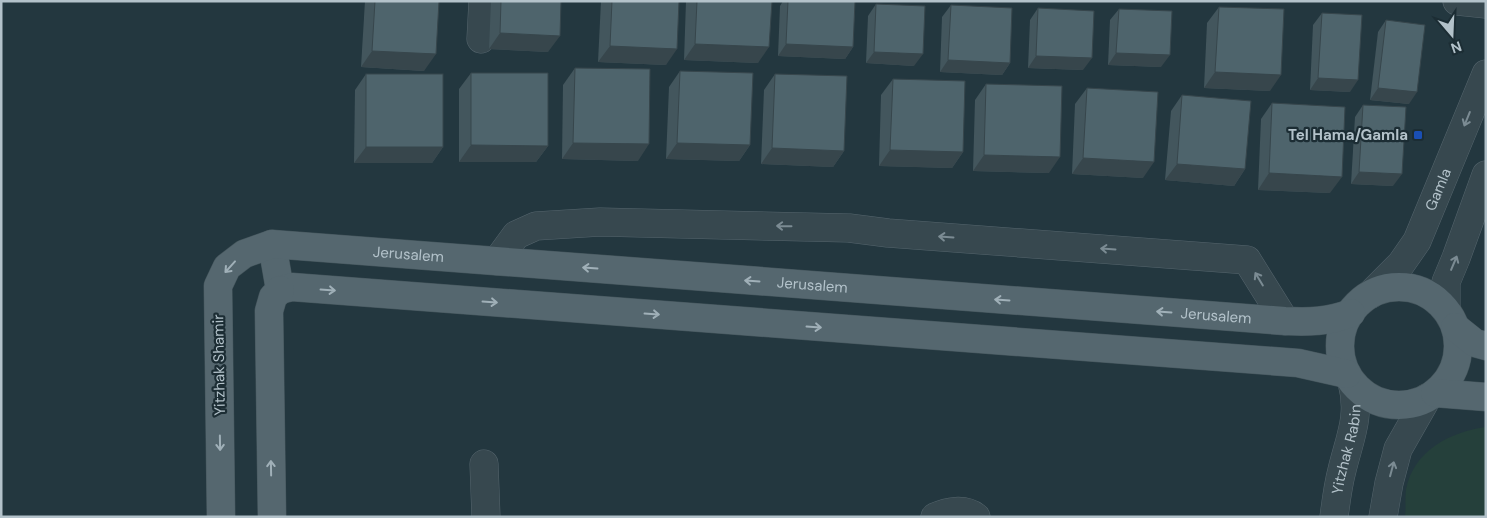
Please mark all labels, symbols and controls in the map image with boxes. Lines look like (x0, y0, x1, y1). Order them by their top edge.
north arrow (1427, 10, 1477, 60)
text: N (1448, 37, 1464, 57)
one-way arrow (1462, 111, 1472, 126)
place label: Tel Hama/Gamla (1288, 125, 1408, 145)
marker: Tel Hama/Gamla (1412, 129, 1424, 141)
street label: Gamla (1420, 165, 1456, 214)
one-way arrow (777, 221, 793, 231)
one-way arrow (939, 233, 955, 242)
street label: Jerusalem (372, 242, 445, 267)
one-way arrow (1101, 245, 1117, 254)
one-way arrow (1450, 256, 1459, 271)
one-way arrow (224, 260, 236, 273)
one-way arrow (583, 264, 599, 273)
street label: Jerusalem (776, 272, 849, 298)
one-way arrow (1254, 273, 1264, 287)
one-way arrow (745, 276, 761, 285)
one-way arrow (320, 285, 336, 294)
one-way arrow (994, 295, 1010, 304)
one-way arrow (482, 297, 498, 307)
street label: Jerusalem (1180, 303, 1252, 328)
one-way arrow (1156, 307, 1172, 317)
one-way arrow (644, 310, 660, 319)
street label: Yitzhak Shamir (208, 314, 230, 416)
one-way arrow (806, 322, 822, 331)
street label: Yitzhak Rabin (1327, 404, 1365, 496)
one-way arrow (215, 434, 225, 450)
one-way arrow (266, 460, 276, 476)
one-way arrow (1388, 461, 1398, 477)

